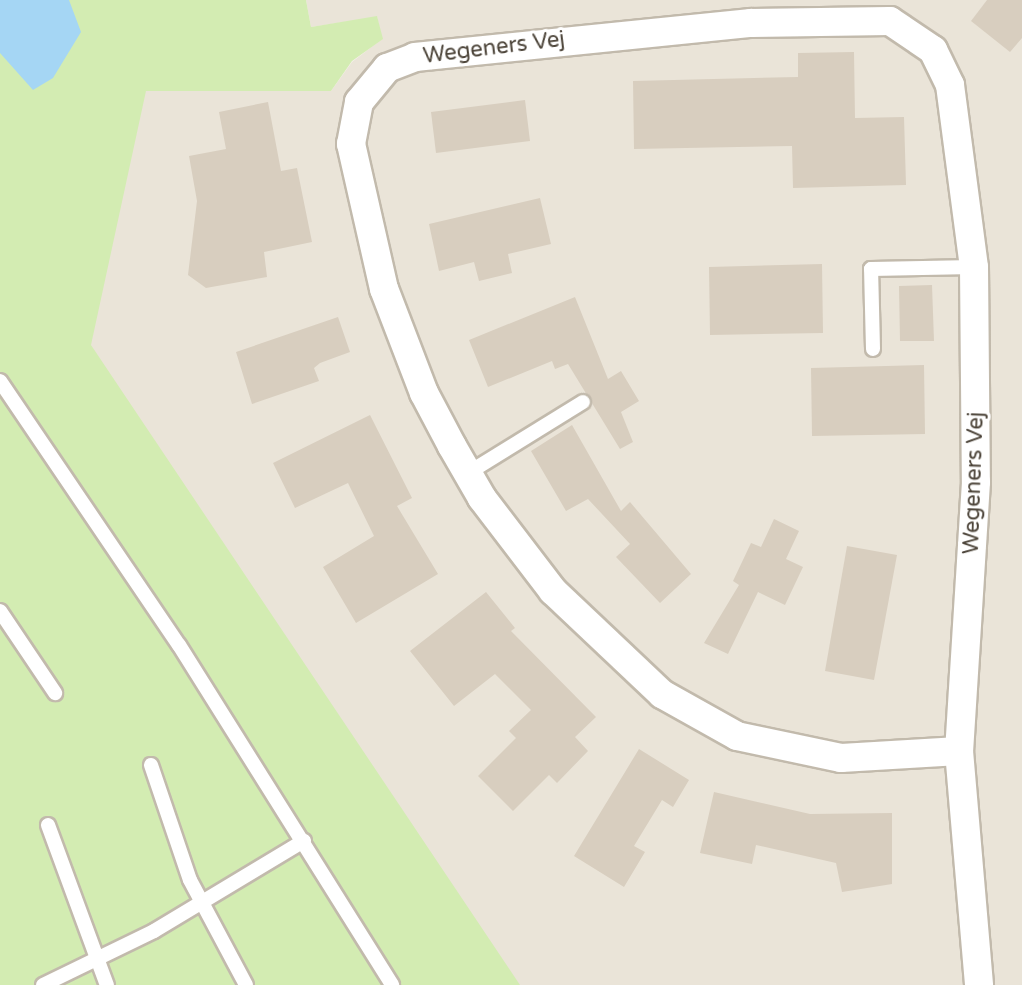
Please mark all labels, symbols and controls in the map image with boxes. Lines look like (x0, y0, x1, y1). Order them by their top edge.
street label: Wegeners Vej (422, 26, 566, 70)
street label: Wegeners Vej (958, 411, 990, 555)

